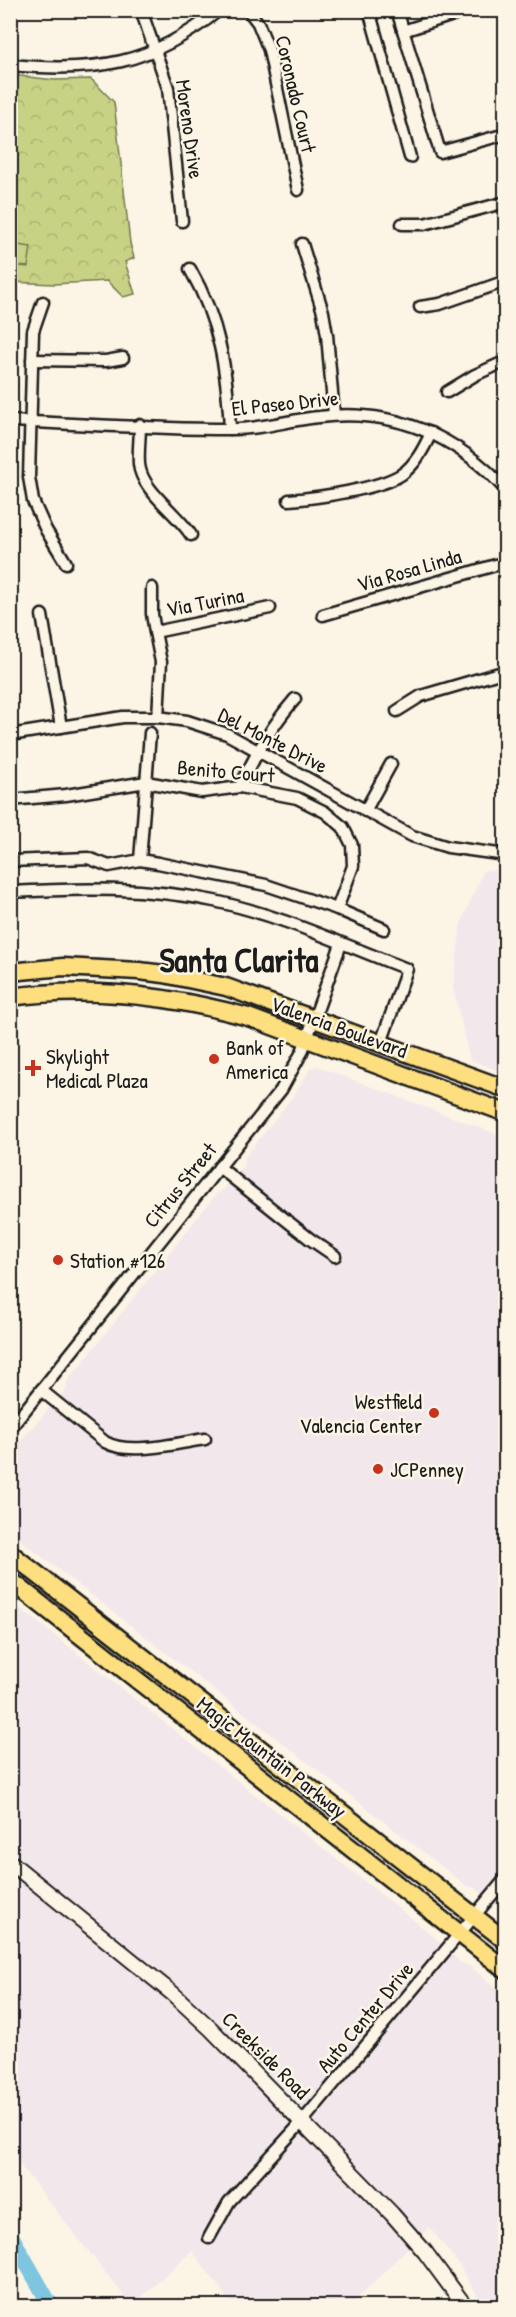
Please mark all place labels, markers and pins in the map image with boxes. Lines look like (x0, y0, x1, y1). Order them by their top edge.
place label: Bank of America (226, 1033, 288, 1086)
place label: Skylight Medical Plaza (46, 1042, 148, 1095)
marker: Bank of America (207, 1052, 221, 1066)
marker: Skylight Medical Plaza (24, 1059, 42, 1077)
place label: Station #126 (70, 1246, 165, 1275)
marker: Station #126 (51, 1253, 65, 1267)
place label: Westfield Valencia Center (300, 1387, 422, 1440)
marker: Westfield Valencia Center (427, 1406, 441, 1420)
place label: JCPenney (390, 1455, 464, 1484)
marker: JCPenney (371, 1462, 385, 1476)

